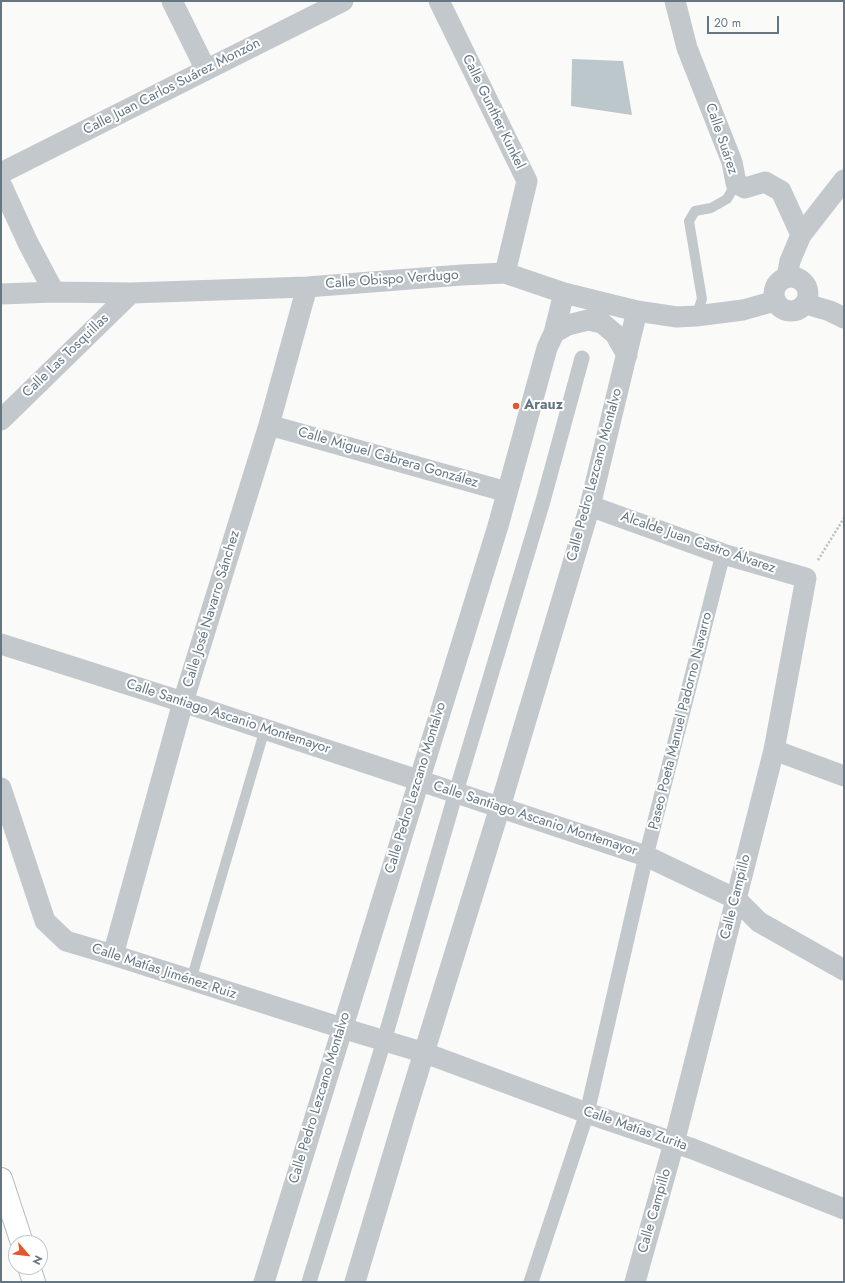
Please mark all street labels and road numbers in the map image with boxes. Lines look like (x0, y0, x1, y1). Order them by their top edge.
street label: Calle Juan Carlos Suárez Monzón (81, 35, 263, 139)
street label: Calle Gunther Kunkel (458, 52, 528, 172)
street label: Calle Suárez (701, 101, 741, 177)
street label: Calle Obispo Verdugo (325, 267, 459, 293)
street label: Calle Las Tosquillas (19, 311, 113, 401)
street label: Calle Pedro Lezcano Montalvo (564, 387, 626, 563)
street label: Calle Miguel Cabrera González (296, 424, 480, 492)
street label: Alcalde Juan Castro Álvarez (618, 509, 778, 577)
street label: Calle José Navarro Sánchez (180, 529, 244, 689)
street label: Paseo Poeta Manuel Padorno Navarro (646, 611, 716, 831)
street label: Calle Santiago Ascanio Montemayor (124, 676, 332, 758)
street label: Calle Pedro Lezcano Montalvo (382, 700, 450, 876)
street label: Calle Santiago Ascanio Montemayor (431, 778, 639, 860)
street label: Calle Campillo (717, 853, 755, 941)
street label: Calle Matías Jiménez Ruiz (89, 941, 239, 1003)
street label: Calle Pedro Lezcano Montalvo (286, 1010, 354, 1186)
street label: Calle Matías Zurita (581, 1103, 689, 1155)
street label: Calle Campillo (635, 1167, 675, 1255)

